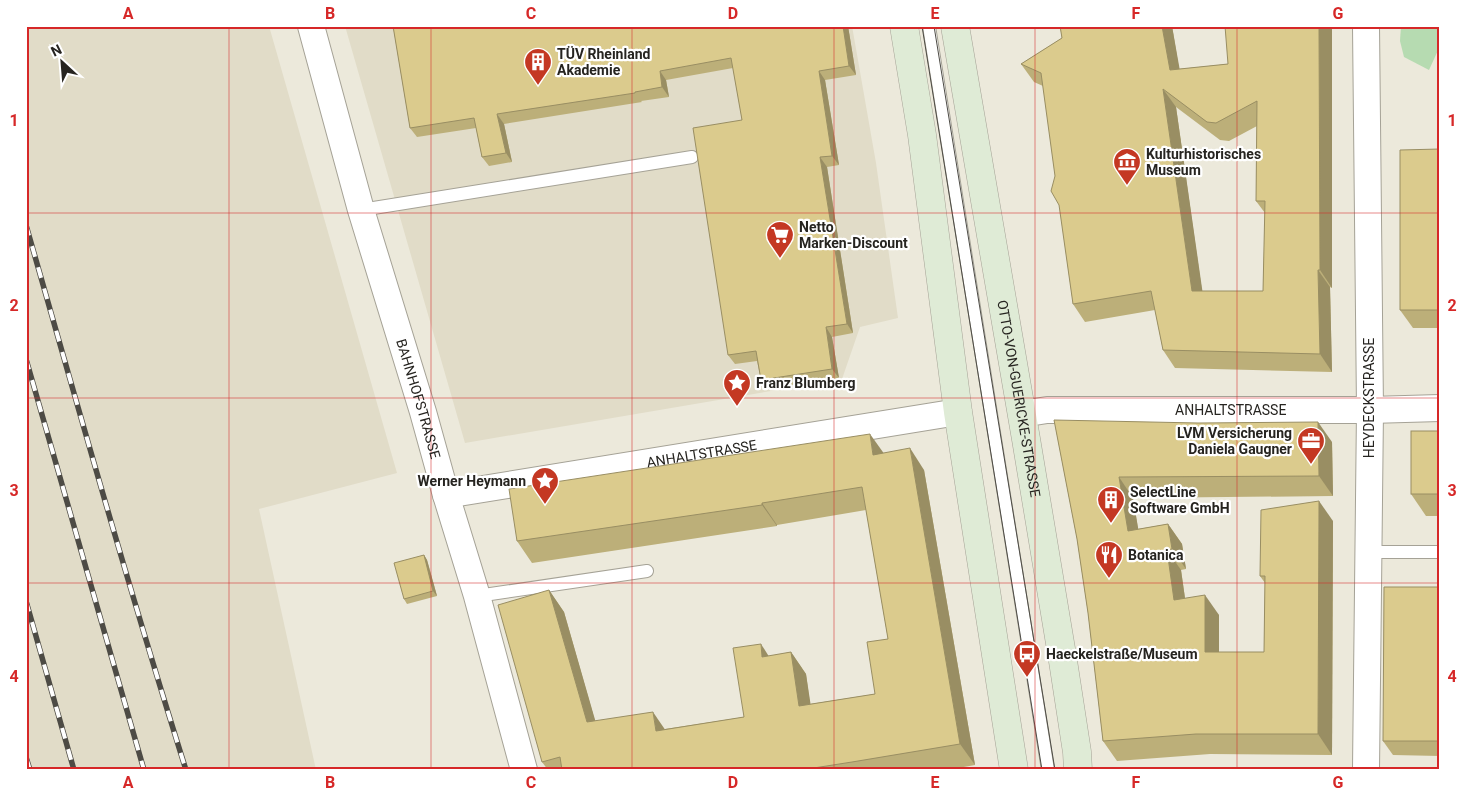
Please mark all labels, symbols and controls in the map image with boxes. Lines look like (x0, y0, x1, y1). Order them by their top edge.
text: A (123, 4, 134, 23)
text: B (325, 4, 335, 23)
text: C (526, 4, 536, 23)
text: D (728, 4, 738, 23)
text: E (931, 4, 940, 23)
text: F (1132, 4, 1141, 23)
text: G (1333, 4, 1344, 23)
north arrow (38, 38, 88, 88)
text: N (48, 41, 64, 60)
place label: TÜV Rheinland Akademie (557, 46, 650, 78)
building icon: TÜV Rheinland Akademie (523, 47, 553, 86)
text: 1 (9, 111, 19, 130)
text: 1 (1447, 111, 1457, 130)
place label: Kulturhistorisches Museum (1146, 146, 1261, 178)
museum icon: Kulturhistorisches Museum (1112, 147, 1142, 186)
place label: Netto Marken-Discount (799, 219, 908, 251)
supermarket icon: Netto Marken-Discount (765, 220, 795, 259)
text: 2 (9, 296, 19, 315)
text: 2 (1447, 296, 1457, 315)
street label: OTTO-VON-GUERICKE-STRASSE (994, 299, 1044, 498)
street label: BAHNHOFSTRASSE (393, 337, 444, 461)
street label: HEYDECKSTRASSE (1361, 338, 1377, 458)
place icon: Franz Blumberg (722, 368, 752, 407)
place label: Franz Blumberg (756, 375, 855, 391)
street label: ANHALTSTRASSE (1175, 402, 1286, 418)
place label: LVM Versicherung Daniela Gaugner (1177, 425, 1292, 457)
office icon: LVM Versicherung Daniela Gaugner (1296, 426, 1326, 465)
street label: ANHALTSTRASSE (645, 437, 758, 470)
place icon: Werner Heymann (530, 466, 560, 505)
place label: Werner Heymann (418, 473, 526, 489)
text: 3 (9, 481, 19, 500)
text: 3 (1447, 481, 1457, 500)
place label: SelectLine Software GmbH (1130, 484, 1230, 516)
building icon: SelectLine Software GmbH (1096, 485, 1126, 524)
restaurant icon: Botanica (1094, 540, 1124, 579)
place label: Botanica (1128, 547, 1184, 563)
bus stop icon: Haeckelstraße/Museum (1012, 639, 1042, 678)
place label: Haeckelstraße/Museum (1046, 646, 1198, 662)
text: 4 (9, 667, 19, 686)
text: 4 (1447, 667, 1457, 686)
text: A (123, 773, 134, 792)
text: B (325, 773, 335, 792)
text: C (526, 773, 536, 792)
text: D (728, 773, 738, 792)
text: E (931, 773, 940, 792)
text: F (1132, 773, 1141, 792)
text: G (1333, 773, 1344, 792)

